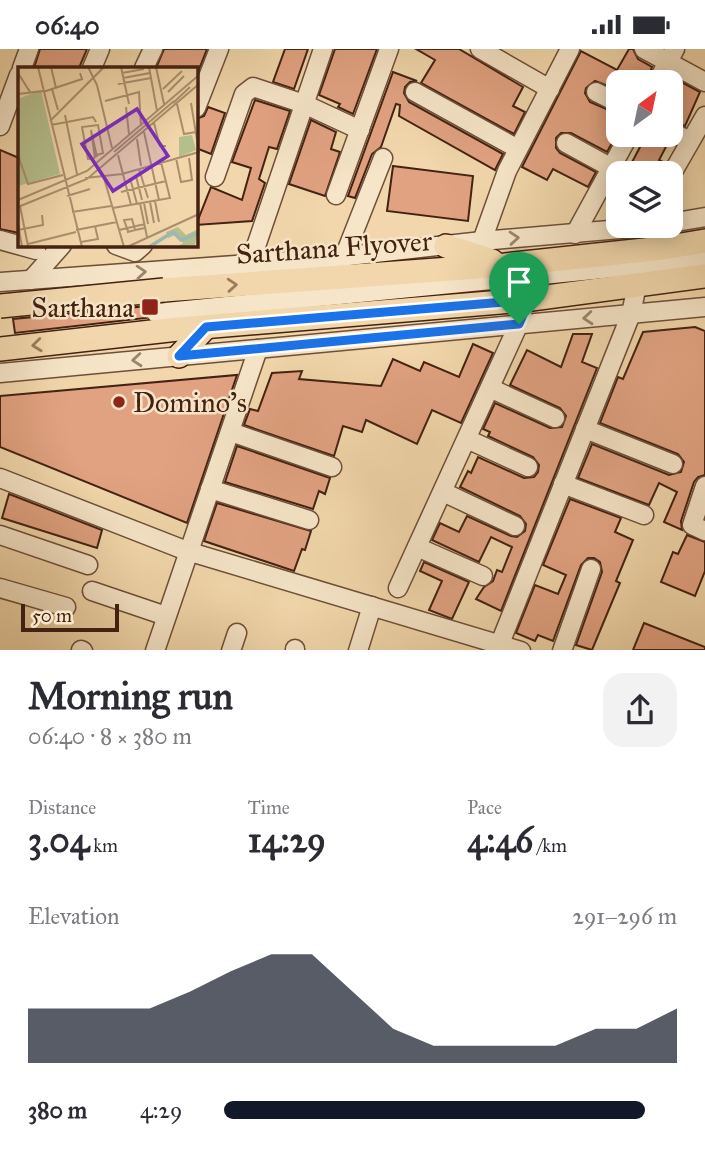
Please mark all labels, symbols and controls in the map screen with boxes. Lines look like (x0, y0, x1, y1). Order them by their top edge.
text: 06:40 (35, 9, 100, 41)
inset map (18, 67, 198, 247)
north arrow (606, 70, 682, 147)
map controls (606, 70, 683, 238)
button: layers (606, 161, 683, 238)
street label: Sarthana Flyover (235, 223, 434, 272)
one-way arrow (509, 231, 520, 246)
pin (489, 252, 549, 324)
icon: arrive (500, 263, 538, 301)
one-way arrow (136, 265, 147, 280)
one-way arrow (227, 278, 238, 293)
place label: Sarthana (31, 290, 134, 325)
marker: Sarthana (140, 297, 160, 317)
one-way arrow (582, 310, 593, 325)
one-way arrow (31, 337, 43, 352)
one-way arrow (131, 352, 142, 367)
place label: Domino's (133, 385, 247, 420)
marker: Domino's (111, 394, 127, 410)
scale bar (21, 601, 119, 633)
text: 50 m (32, 604, 72, 627)
text: Morning run (28, 673, 233, 719)
button: share (603, 673, 677, 747)
text: 06:40 · 8 × 380 m (28, 722, 192, 750)
text: Distance (28, 796, 96, 819)
text: Time (248, 796, 290, 819)
text: Pace (467, 796, 502, 819)
text: 3.04 (28, 819, 89, 862)
text: 14:29 (248, 819, 326, 862)
text: 4:46 (467, 819, 533, 862)
text: km (89, 834, 118, 857)
text: /km (533, 834, 567, 857)
text: Elevation (28, 902, 119, 930)
text: 291–296 m (573, 902, 677, 930)
text: 380 m (28, 1096, 87, 1124)
text: 4:29 (140, 1096, 182, 1124)

